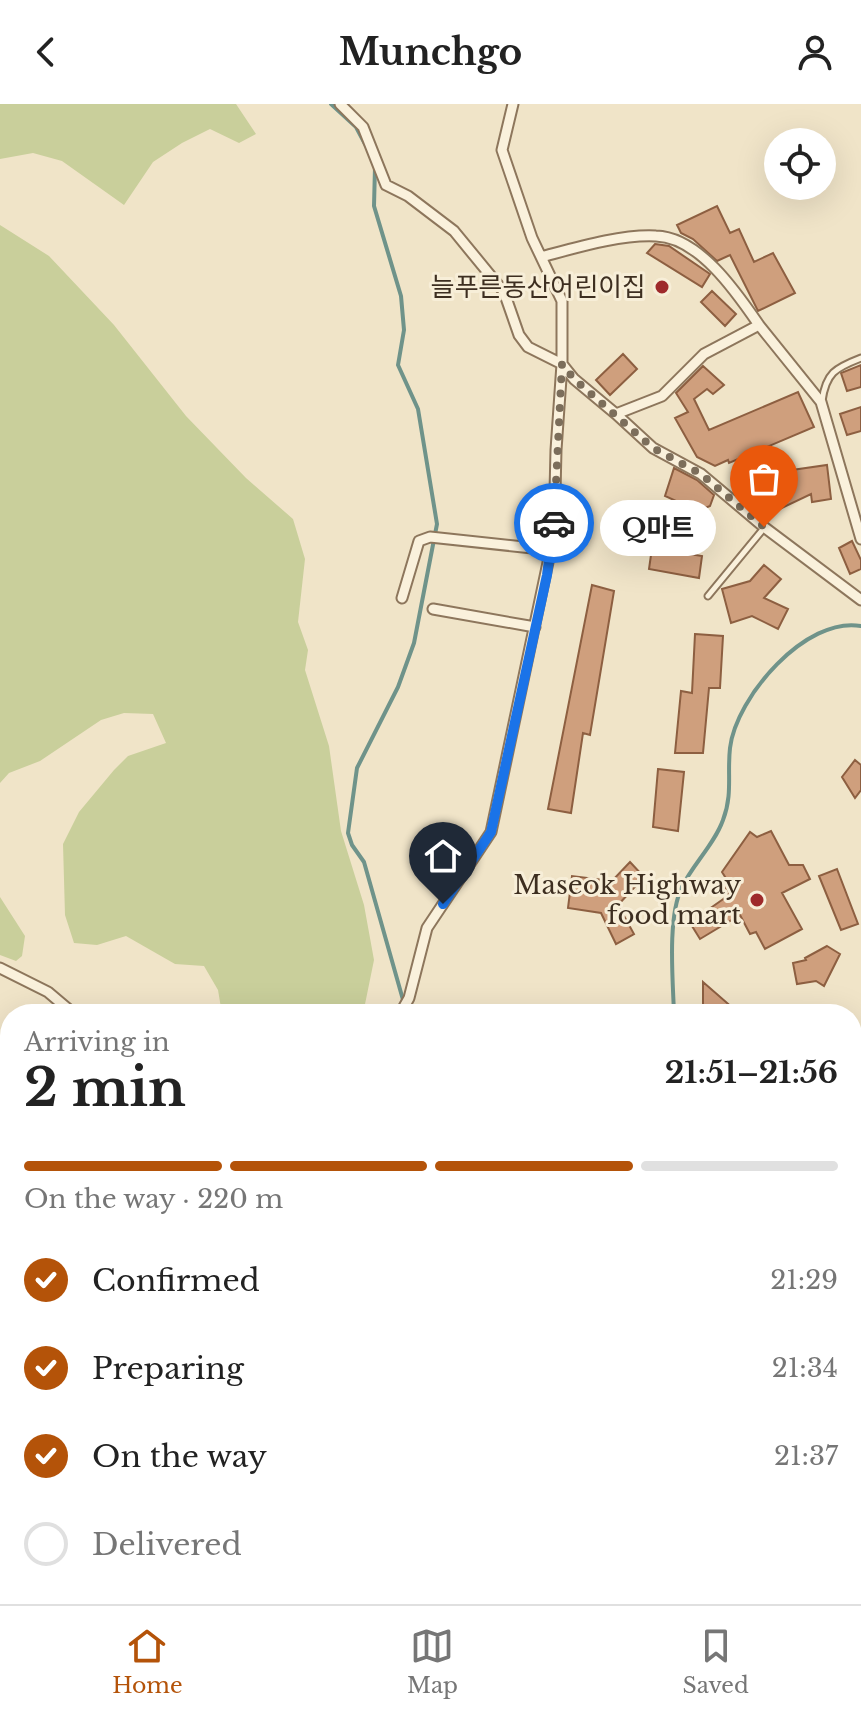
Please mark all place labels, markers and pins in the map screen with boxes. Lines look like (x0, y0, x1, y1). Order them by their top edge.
place label: 늘푸른동산어린이집 (431, 271, 646, 303)
marker: 늘푸른동산어린이집 (653, 278, 671, 296)
pin (730, 445, 798, 527)
callout: Q마트 (600, 499, 716, 555)
pin (409, 822, 477, 904)
place label: Maseok Highway food mart (513, 869, 741, 931)
marker: Maseok Highway food mart (748, 891, 766, 909)

